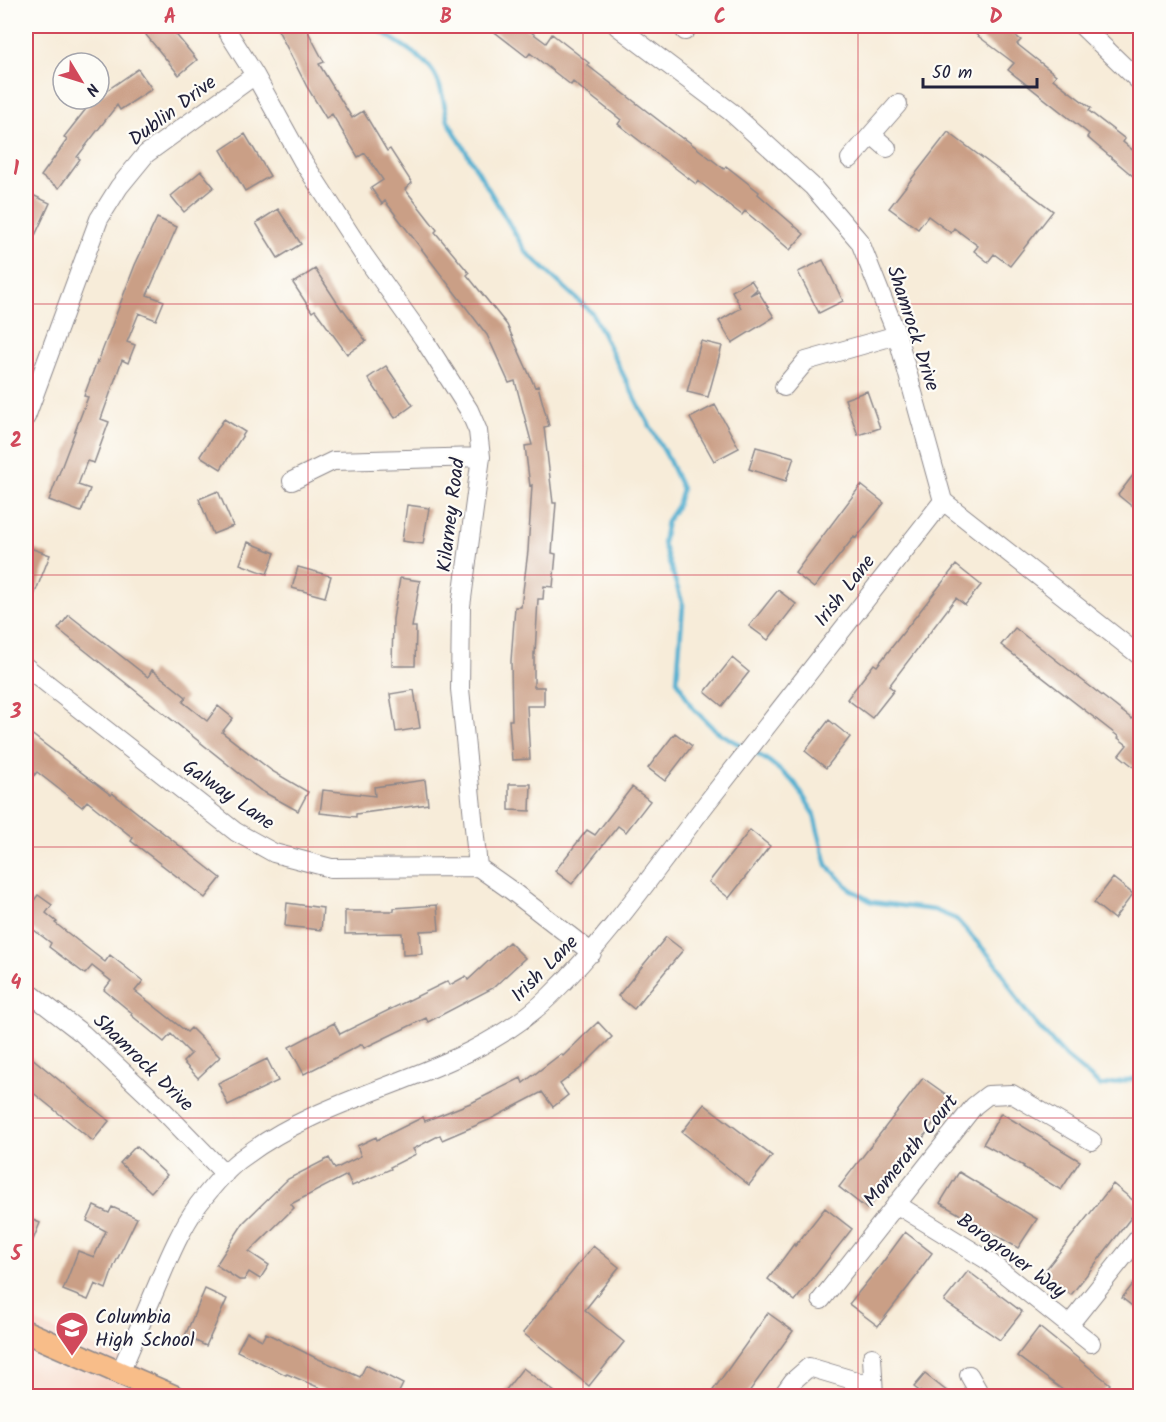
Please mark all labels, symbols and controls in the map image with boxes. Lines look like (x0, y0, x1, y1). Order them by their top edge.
text: A (164, 2, 176, 34)
text: B (440, 2, 452, 34)
text: C (714, 2, 726, 34)
text: D (989, 2, 1003, 34)
north arrow (51, 51, 111, 111)
scale bar (923, 51, 1037, 89)
text: 50 m (932, 59, 972, 88)
street label: Dublin Drive (122, 68, 224, 155)
text: N (79, 78, 105, 101)
text: 1 (13, 154, 19, 186)
street label: Shamrock Drive (877, 262, 947, 396)
text: 2 (10, 426, 22, 458)
street label: Kilarney Road (429, 455, 475, 574)
street label: Irish Lane (807, 548, 884, 634)
text: 3 (10, 697, 22, 729)
street label: Galway Lane (175, 752, 281, 839)
street label: Irish Lane (504, 928, 587, 1011)
text: 4 (11, 968, 22, 1000)
street label: Shamrock Drive (85, 1007, 201, 1120)
street label: Momerath Court (856, 1088, 967, 1215)
street label: Borogrover Way (949, 1206, 1073, 1308)
text: 5 (10, 1239, 23, 1271)
place label: Columbia High School (95, 1302, 195, 1357)
school or university icon: Columbia High School (54, 1310, 90, 1357)

